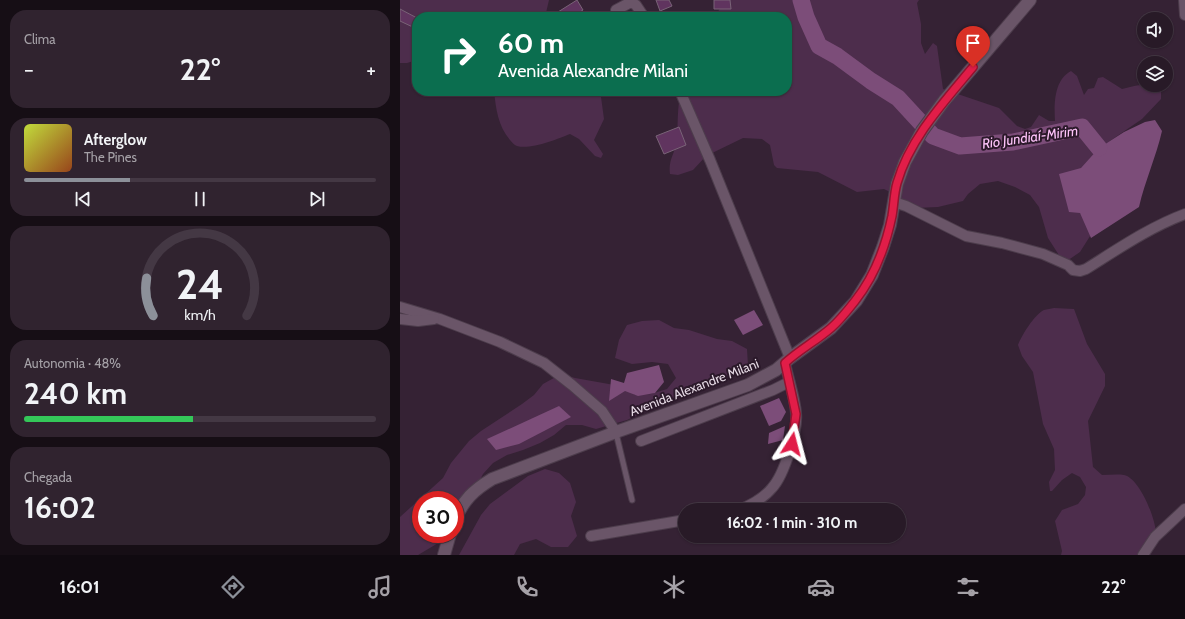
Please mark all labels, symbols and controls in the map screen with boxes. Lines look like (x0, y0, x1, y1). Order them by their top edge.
map controls (1137, 12, 1173, 92)
button: sound (1137, 12, 1173, 48)
text: 60 m (498, 26, 564, 60)
pin (956, 26, 990, 67)
icon: right (432, 28, 484, 80)
text: Clima (24, 31, 55, 47)
icon: arrive (962, 32, 984, 54)
text: 22° (180, 51, 220, 88)
text: − (24, 56, 34, 83)
text: + (366, 56, 376, 83)
button: layers (1137, 56, 1173, 92)
text: Avenida Alexandre Milani (498, 60, 688, 82)
water label: Rio Jundiaí-Mirim (981, 121, 1079, 153)
text: Afterglow (84, 131, 147, 149)
text: The Pines (84, 149, 137, 165)
icon: previous (72, 188, 94, 210)
icon: pause (189, 188, 211, 210)
icon: next (306, 188, 328, 210)
text: 24 (176, 258, 224, 308)
text: km/h (184, 305, 216, 323)
text: Autonomia · 48% (24, 355, 121, 371)
street label: Avenida Alexandre Milani (627, 355, 761, 419)
text: 240 km (24, 375, 127, 412)
position arrow (771, 423, 813, 465)
text: Chegada (24, 469, 72, 485)
text: 16:02 (24, 489, 96, 526)
speed limit sign: 30 (412, 491, 464, 543)
text: 16:02 · 1 min · 310 m (727, 514, 857, 532)
icon: directions (219, 573, 247, 601)
icon: music (366, 573, 394, 601)
icon: phone (513, 573, 541, 601)
icon: climate (660, 573, 688, 601)
icon: car (807, 573, 835, 601)
icon: filters (954, 573, 982, 601)
text: 16:01 (60, 576, 100, 598)
text: 22° (1101, 576, 1125, 598)

